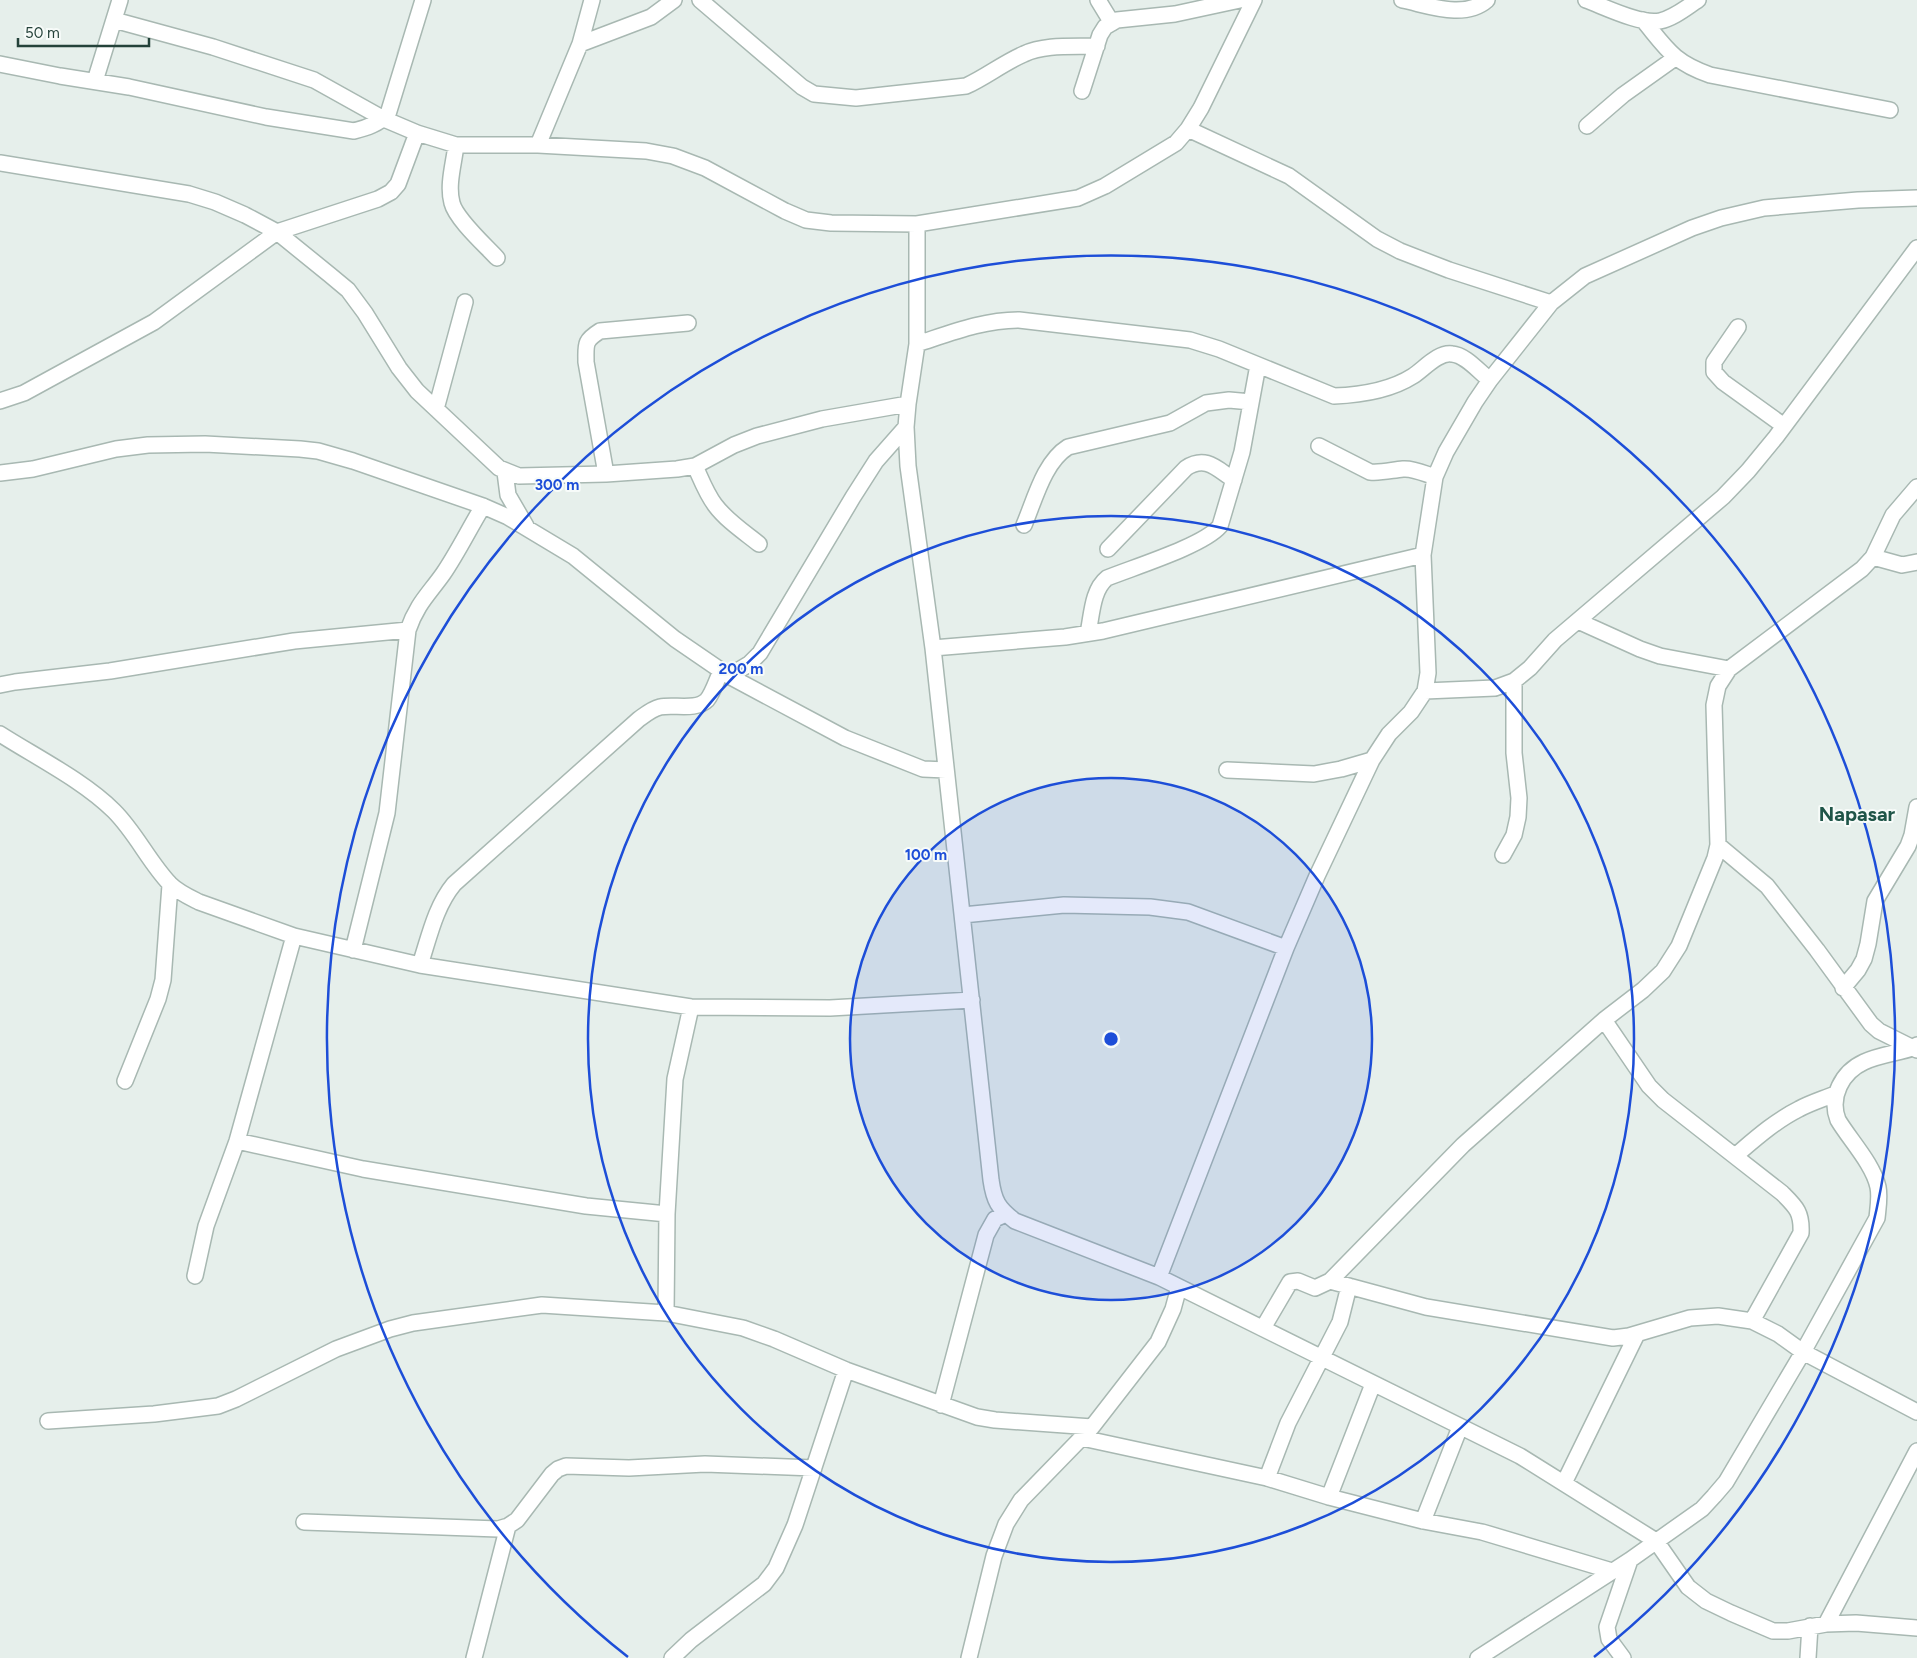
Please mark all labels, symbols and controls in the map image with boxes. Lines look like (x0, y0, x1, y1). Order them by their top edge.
scale bar (18, 15, 149, 47)
text: 50 m (25, 24, 60, 42)
text: 300 m (535, 476, 579, 494)
text: 200 m (719, 660, 763, 678)
district label: Napasar (1819, 802, 1896, 826)
text: 100 m (905, 846, 947, 864)
centre of rings (1102, 1030, 1120, 1048)

